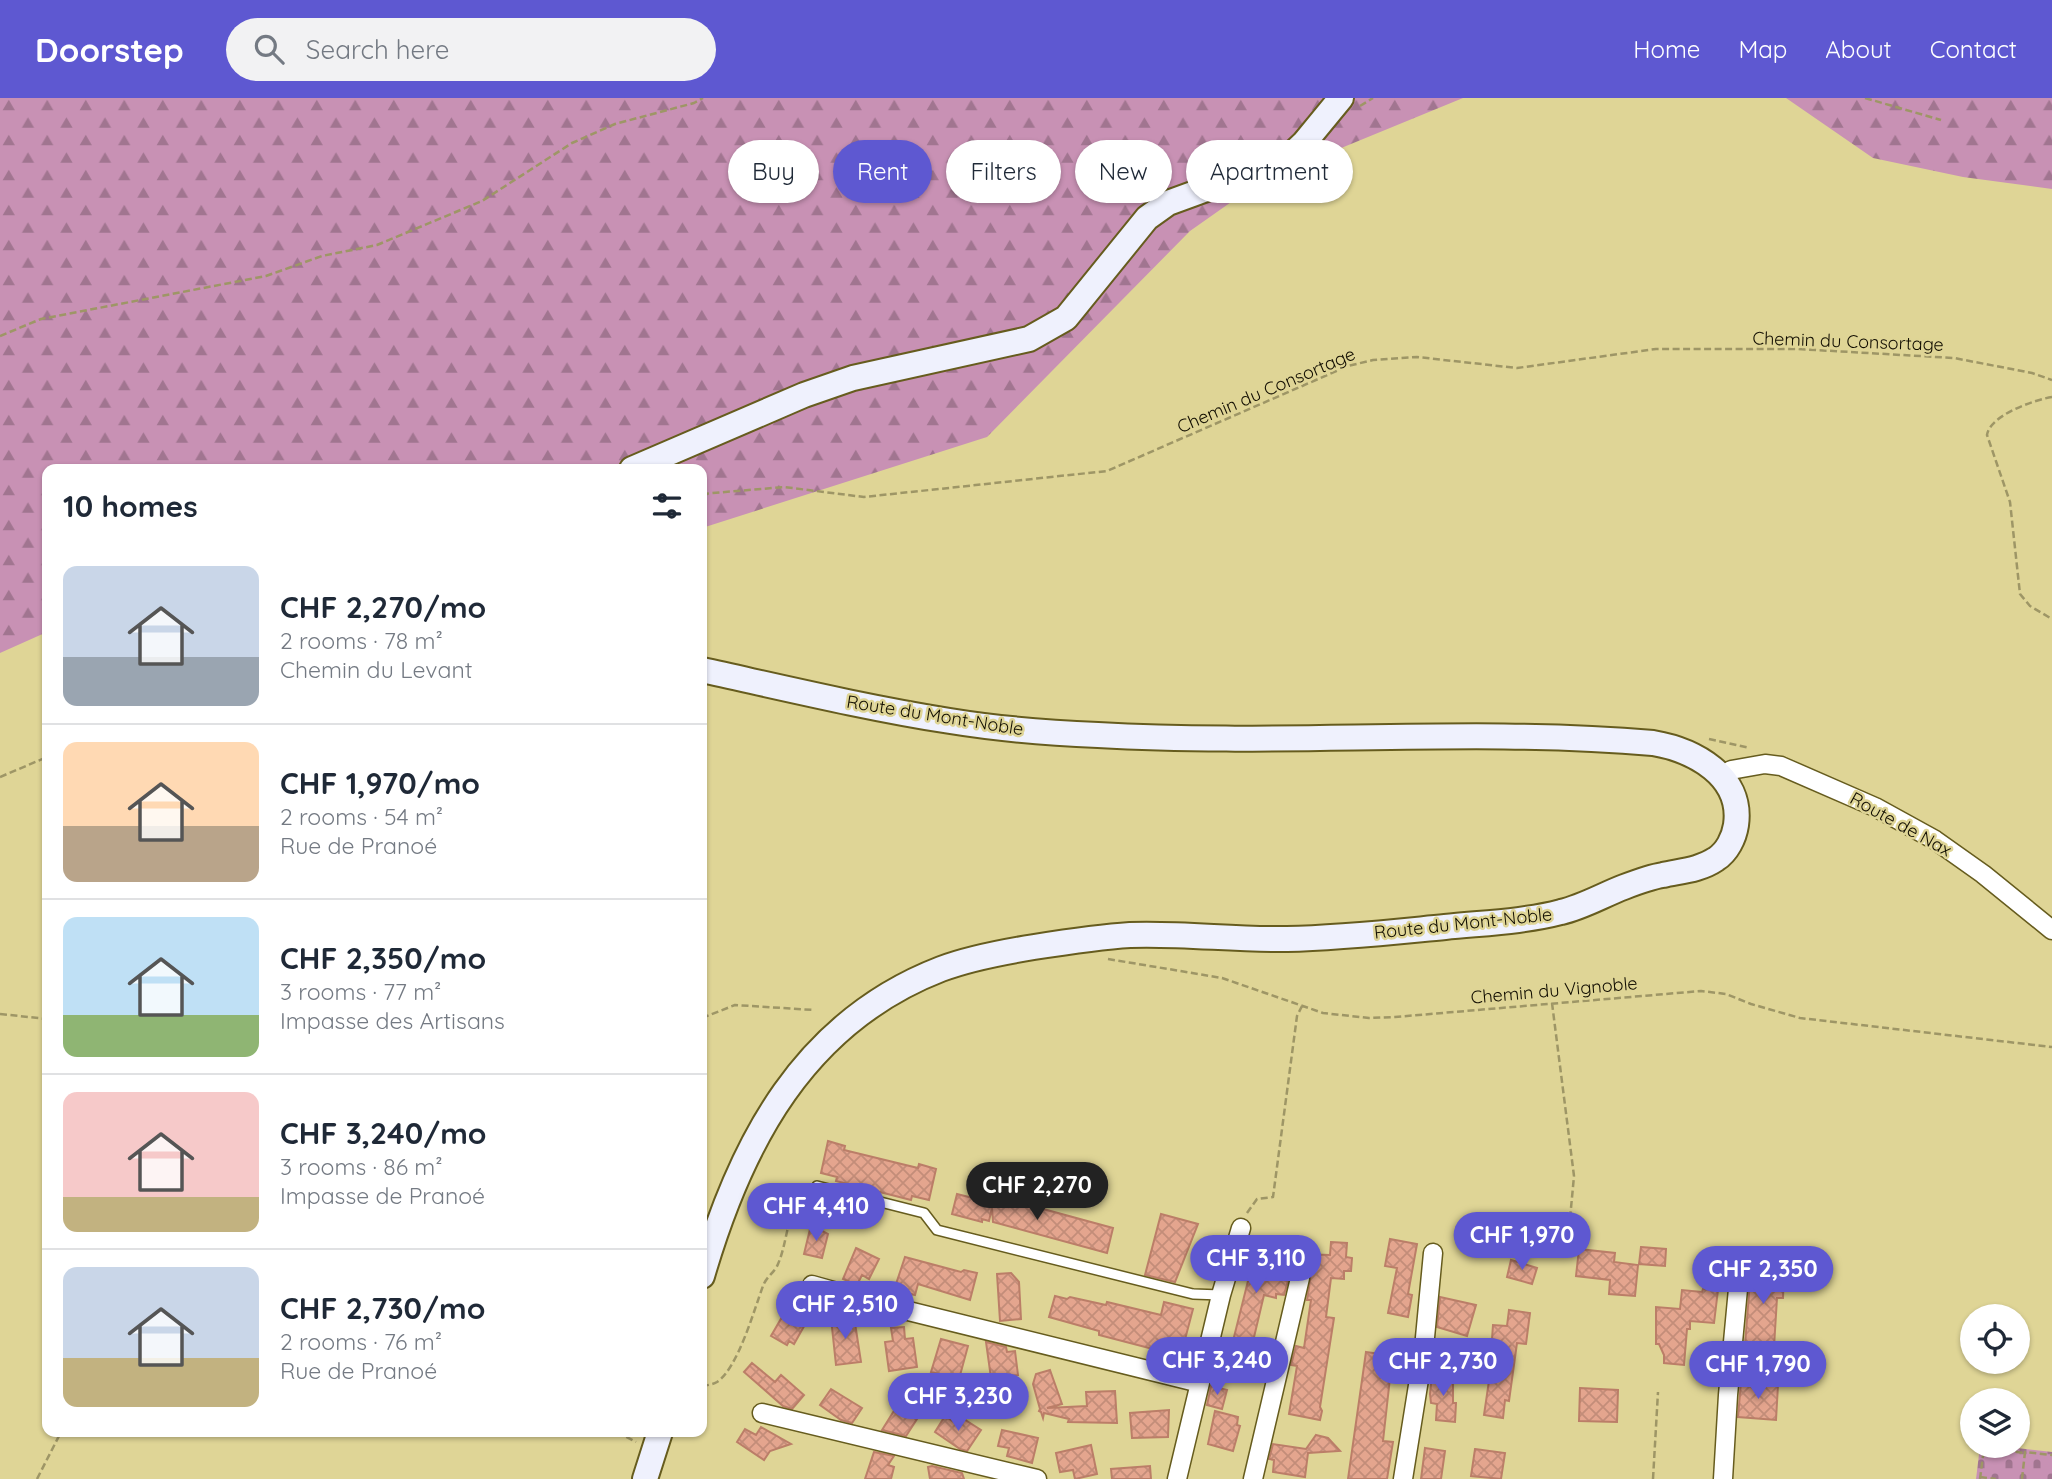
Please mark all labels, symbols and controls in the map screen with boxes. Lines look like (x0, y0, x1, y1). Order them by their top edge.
search box (226, 18, 716, 81)
text: Doorstep (35, 29, 184, 70)
icon: search (250, 30, 288, 68)
text: Search here (306, 33, 449, 66)
text: Home (1633, 34, 1700, 64)
text: Map (1738, 34, 1787, 64)
text: About (1825, 34, 1892, 64)
text: Contact (1930, 34, 2017, 64)
chip: Buy (728, 140, 819, 203)
chip: Rent (833, 140, 932, 203)
chip: Filters (946, 140, 1061, 203)
chip: New (1075, 140, 1172, 203)
chip: Apartment (1186, 140, 1353, 203)
street label: Chemin du Consortage (1752, 326, 1944, 356)
street label: Chemin du Consortage (1173, 342, 1359, 438)
text: 10 homes (63, 487, 198, 525)
icon: filters (648, 487, 686, 525)
text: CHF 2,270/mo (280, 588, 486, 626)
icon: home (119, 594, 203, 678)
text: 2 rooms · 78 m² (280, 626, 443, 655)
text: Chemin du Levant (280, 655, 473, 684)
street label: Route du Mont-Noble (845, 690, 1025, 740)
text: CHF 1,970/mo (280, 764, 480, 802)
icon: home (119, 770, 203, 854)
street label: Route de Nax (1846, 787, 1956, 862)
text: 2 rooms · 54 m² (280, 802, 443, 831)
text: Rue de Pranoé (280, 831, 437, 860)
street label: Route du Mont-Noble (1373, 902, 1553, 944)
text: CHF 2,350/mo (280, 939, 486, 977)
icon: home (119, 945, 203, 1029)
street label: Chemin du Vignoble (1470, 971, 1638, 1009)
text: 3 rooms · 77 m² (280, 977, 441, 1006)
text: Impasse des Artisans (280, 1006, 505, 1035)
text: CHF 3,240/mo (280, 1114, 487, 1152)
icon: home (119, 1120, 203, 1204)
text: 3 rooms · 86 m² (280, 1152, 443, 1181)
pin: CHF 2,270 (957, 1162, 1117, 1222)
text: CHF 2,270 (982, 1170, 1092, 1199)
text: Impasse de Pranoé (280, 1181, 485, 1210)
pin: CHF 4,410 (736, 1184, 896, 1243)
text: CHF 4,410 (763, 1191, 869, 1220)
pin: CHF 1,970 (1442, 1212, 1602, 1272)
text: CHF 1,970 (1470, 1220, 1574, 1249)
pin: CHF 3,110 (1176, 1236, 1336, 1295)
text: CHF 3,110 (1206, 1243, 1306, 1272)
pin: CHF 2,350 (1683, 1246, 1843, 1306)
text: CHF 2,350 (1708, 1254, 1818, 1283)
pin: CHF 2,510 (765, 1282, 925, 1341)
text: CHF 2,730/mo (280, 1289, 485, 1327)
text: CHF 2,510 (792, 1289, 898, 1318)
icon: home (119, 1295, 203, 1379)
map controls (1960, 1304, 2030, 1458)
button: locate (1960, 1304, 2030, 1374)
text: 2 rooms · 76 m² (280, 1327, 442, 1356)
pin: CHF 3,240 (1137, 1338, 1297, 1397)
pin: CHF 2,730 (1363, 1338, 1523, 1398)
pin: CHF 1,790 (1678, 1342, 1838, 1401)
text: CHF 3,240 (1162, 1345, 1272, 1374)
text: CHF 2,730 (1389, 1346, 1497, 1375)
text: CHF 1,790 (1705, 1349, 1811, 1378)
text: Rue de Pranoé (280, 1356, 437, 1385)
pin: CHF 3,230 (878, 1374, 1038, 1433)
text: CHF 3,230 (904, 1381, 1012, 1410)
button: layers (1960, 1388, 2030, 1458)

